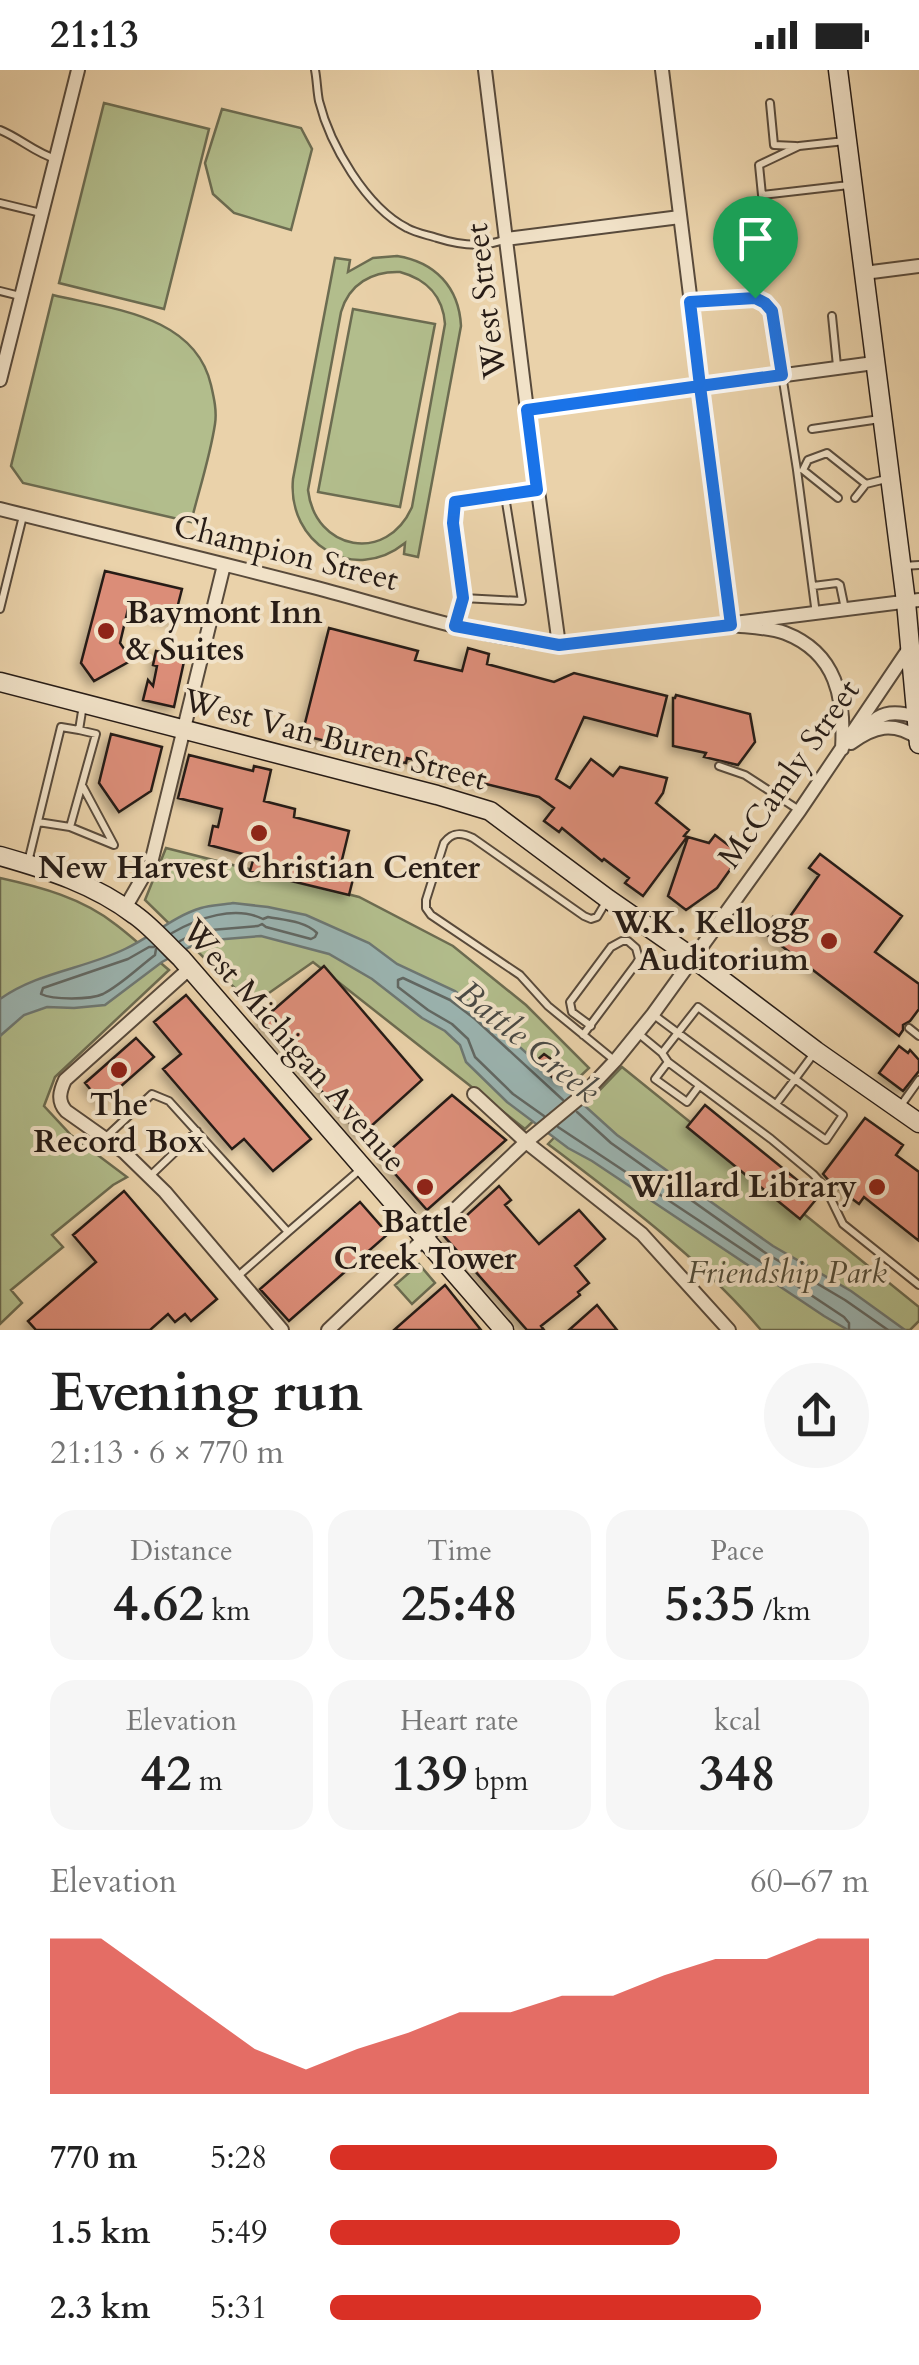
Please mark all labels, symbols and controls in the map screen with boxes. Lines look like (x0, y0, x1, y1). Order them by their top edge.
text: 21:13 (50, 9, 139, 61)
pin (713, 196, 798, 299)
icon: arrive (728, 211, 783, 266)
street label: West Street (455, 221, 517, 382)
street label: Champion Street (169, 504, 403, 602)
place label: Baymont Inn & Suites (126, 591, 323, 672)
marker: Baymont Inn & Suites (95, 620, 117, 642)
street label: McCamly Street (708, 671, 870, 877)
street label: West Van Buren Street (177, 678, 492, 802)
marker: New Harvest Christian Center (248, 822, 270, 844)
place label: New Harvest Christian Center (38, 846, 480, 890)
place label: W.K. Kellogg Auditorium (611, 901, 810, 982)
street label: West Michigan Avenue (171, 909, 416, 1182)
marker: W.K. Kellogg Auditorium (818, 930, 840, 952)
water label: Battle Creek (446, 969, 610, 1115)
marker: The Record Box (108, 1059, 130, 1081)
place label: The Record Box (33, 1083, 205, 1164)
place label: Willard Library (628, 1165, 857, 1209)
marker: Battle Creek Tower (414, 1176, 436, 1198)
marker: Willard Library (866, 1176, 888, 1198)
place label: Battle Creek Tower (333, 1200, 517, 1281)
park label: Friendship Park (687, 1251, 887, 1295)
text: Evening run (50, 1356, 363, 1430)
button: share (764, 1363, 869, 1468)
text: 21:13 · 6 × 770 m (50, 1431, 284, 1475)
text: Distance (130, 1532, 233, 1570)
text: Time (427, 1532, 492, 1570)
text: Pace (710, 1532, 765, 1570)
text: 4.62 (113, 1570, 204, 1638)
text: 25:48 (401, 1570, 518, 1638)
text: 5:35 (664, 1570, 756, 1638)
text: km (204, 1592, 250, 1630)
text: /km (756, 1592, 811, 1630)
text: Elevation (126, 1702, 237, 1740)
text: Heart rate (400, 1702, 519, 1740)
text: kcal (714, 1702, 761, 1740)
text: 42 (140, 1740, 192, 1808)
text: 139 (391, 1740, 467, 1808)
text: 348 (699, 1740, 776, 1808)
text: m (192, 1762, 223, 1800)
text: bpm (467, 1762, 528, 1800)
text: Elevation (50, 1860, 177, 1904)
text: 60–67 m (750, 1860, 869, 1904)
text: 770 m (50, 2136, 137, 2180)
text: 5:28 (210, 2136, 267, 2180)
text: 1.5 km (50, 2211, 150, 2255)
text: 5:49 (210, 2211, 267, 2255)
text: 2.3 km (50, 2286, 150, 2330)
text: 5:31 (210, 2286, 267, 2330)

